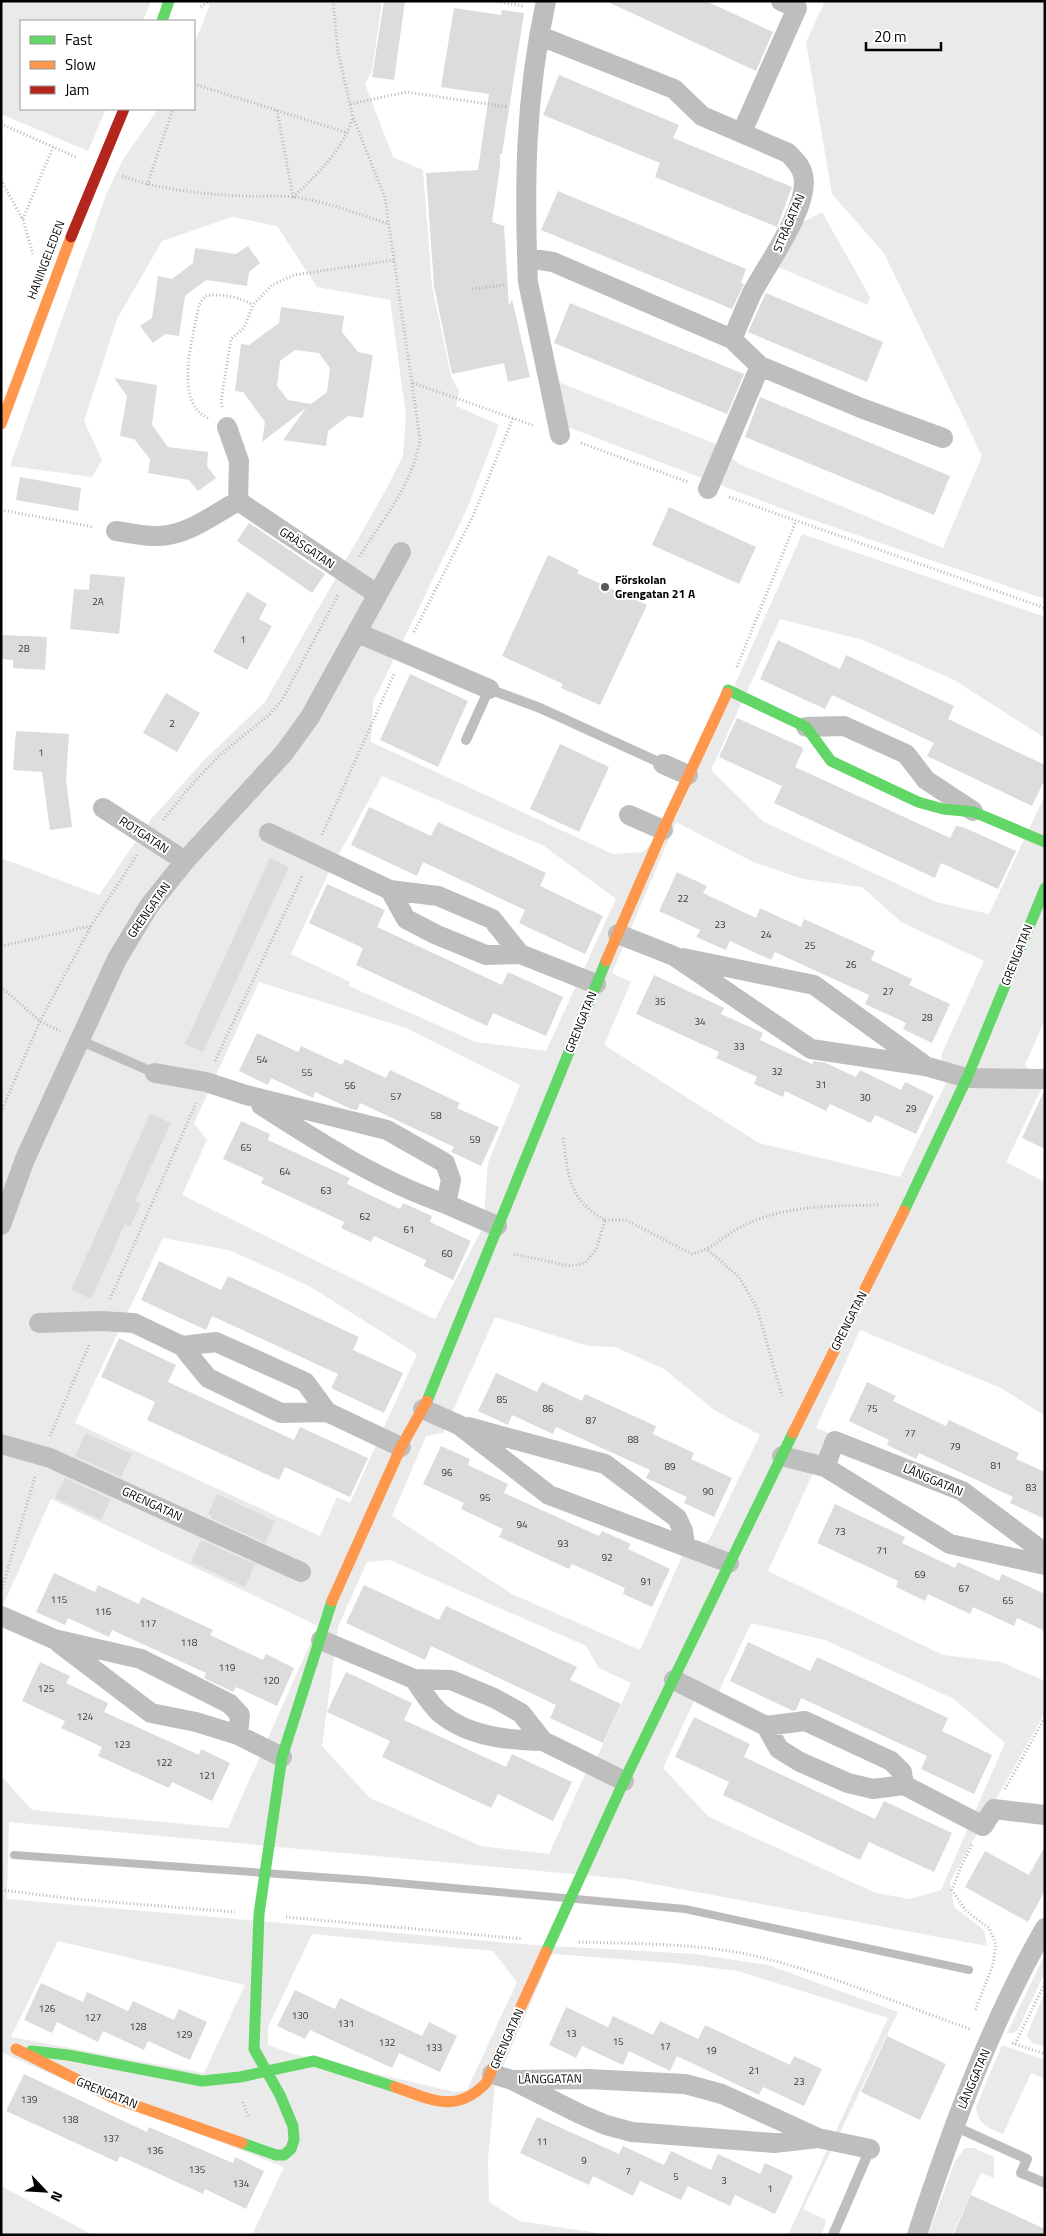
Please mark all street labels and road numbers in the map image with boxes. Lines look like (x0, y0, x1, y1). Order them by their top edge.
street label: STRÅGATAN (768, 190, 809, 255)
street label: HANINGELEDEN (22, 218, 69, 302)
street label: GRÄSGATAN (276, 522, 339, 573)
street label: ROTGATAN (116, 811, 173, 858)
street label: GRENGATAN (122, 878, 175, 942)
street label: GRENGATAN (996, 921, 1037, 988)
street label: GRENGATAN (560, 988, 601, 1055)
street label: GRENGATAN (825, 1288, 872, 1354)
street label: LÅNGGATAN (900, 1458, 966, 1501)
street label: GRENGATAN (119, 1481, 185, 1526)
street label: GRENGATAN (485, 2005, 528, 2072)
street label: LÅNGGATAN (952, 2046, 995, 2112)
street label: LÅNGGATAN (518, 2068, 582, 2089)
street label: GRENGATAN (74, 2072, 141, 2113)

